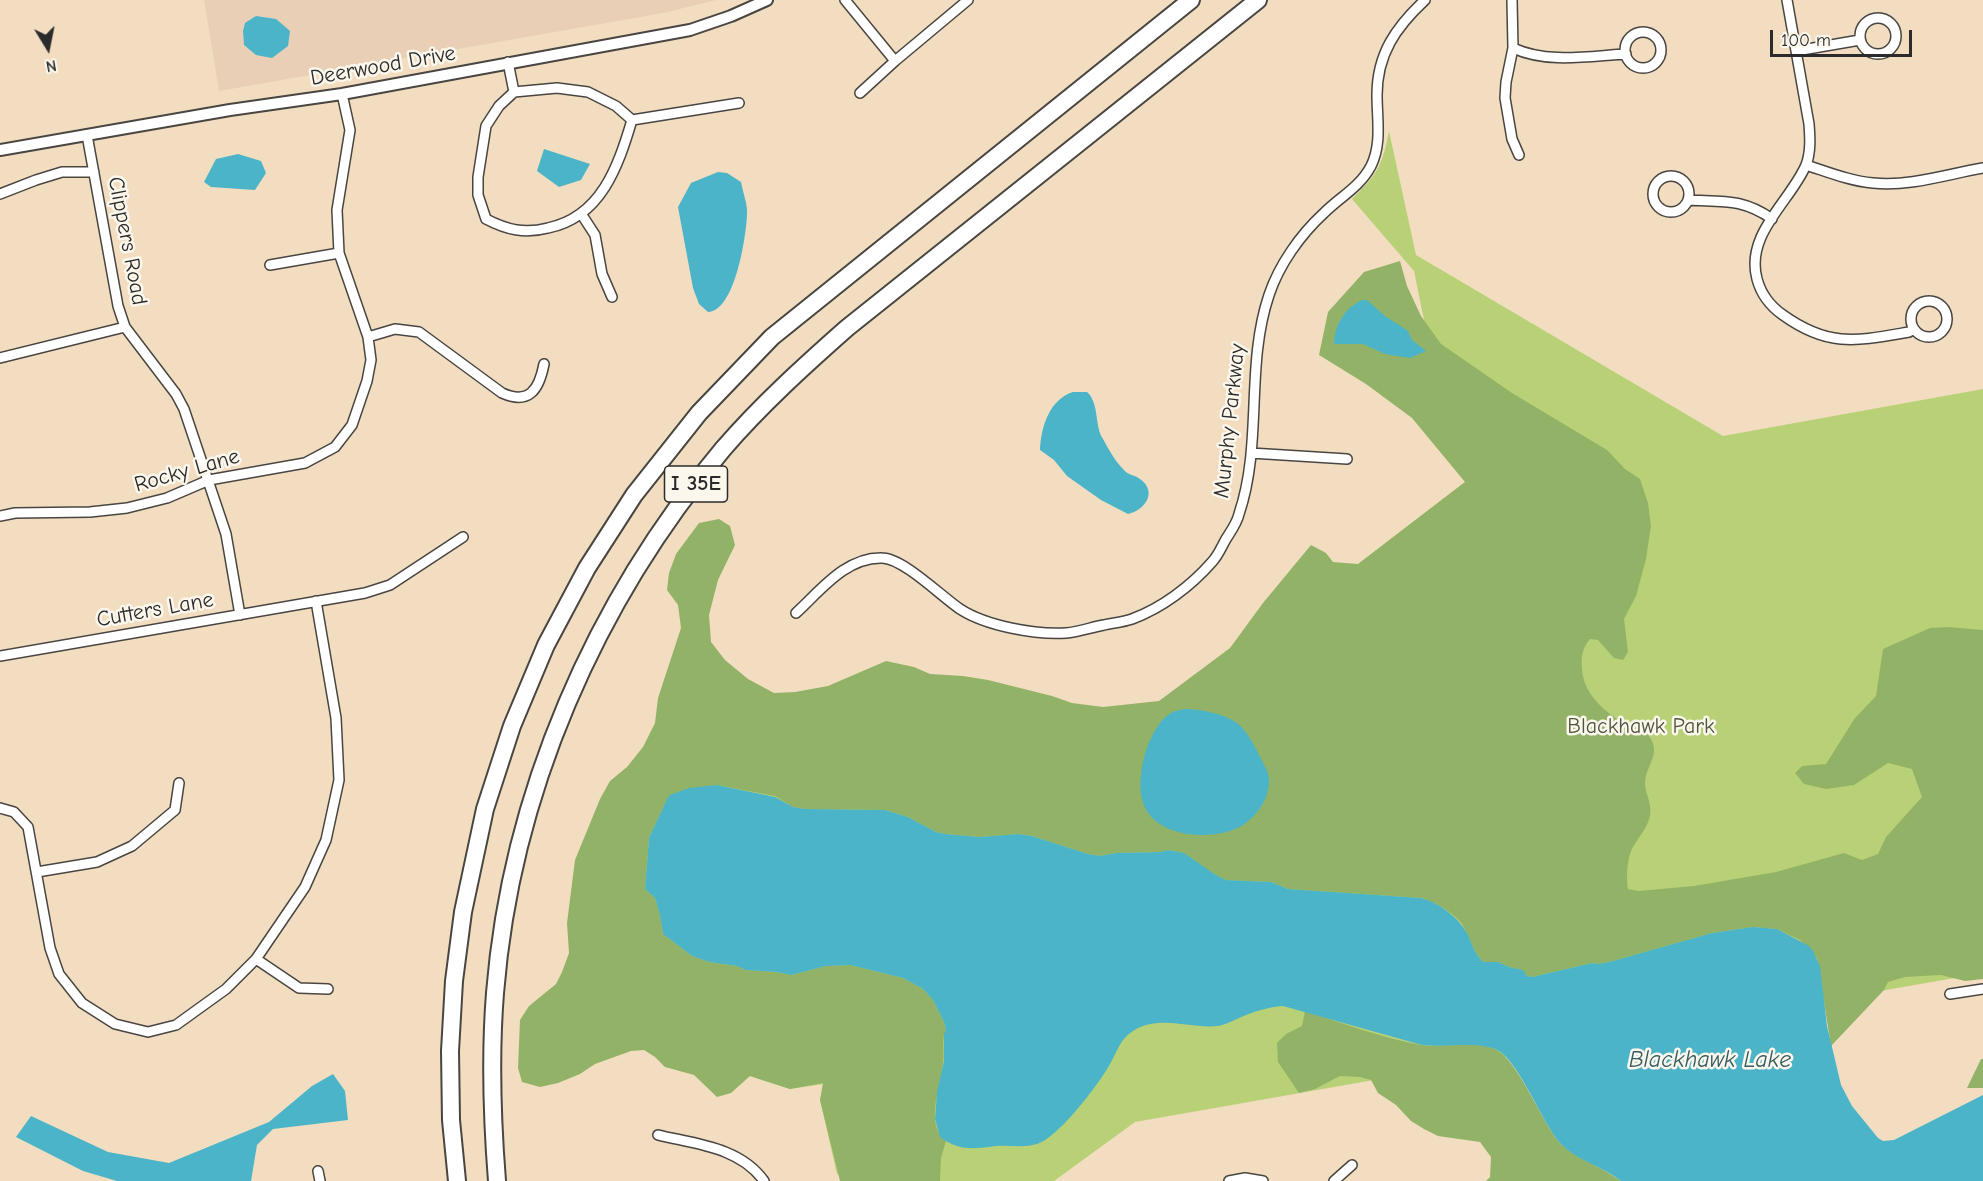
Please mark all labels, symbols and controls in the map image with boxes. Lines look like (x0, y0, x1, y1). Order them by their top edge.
north arrow (18, 18, 78, 78)
scale bar (1773, 18, 1916, 56)
text: 100 m (1781, 30, 1831, 51)
street label: Deerwood Drive (308, 40, 458, 92)
text: N (44, 56, 58, 75)
street label: Clippers Road (102, 174, 152, 308)
street label: Murphy Parkway (1209, 342, 1251, 500)
street label: Rocky Lane (131, 443, 243, 499)
road number: I 35E (664, 466, 728, 502)
street label: Cutters Lane (95, 587, 215, 633)
park label: Blackhawk Park (1567, 714, 1715, 740)
water label: Blackhawk Lake (1629, 1046, 1791, 1074)

